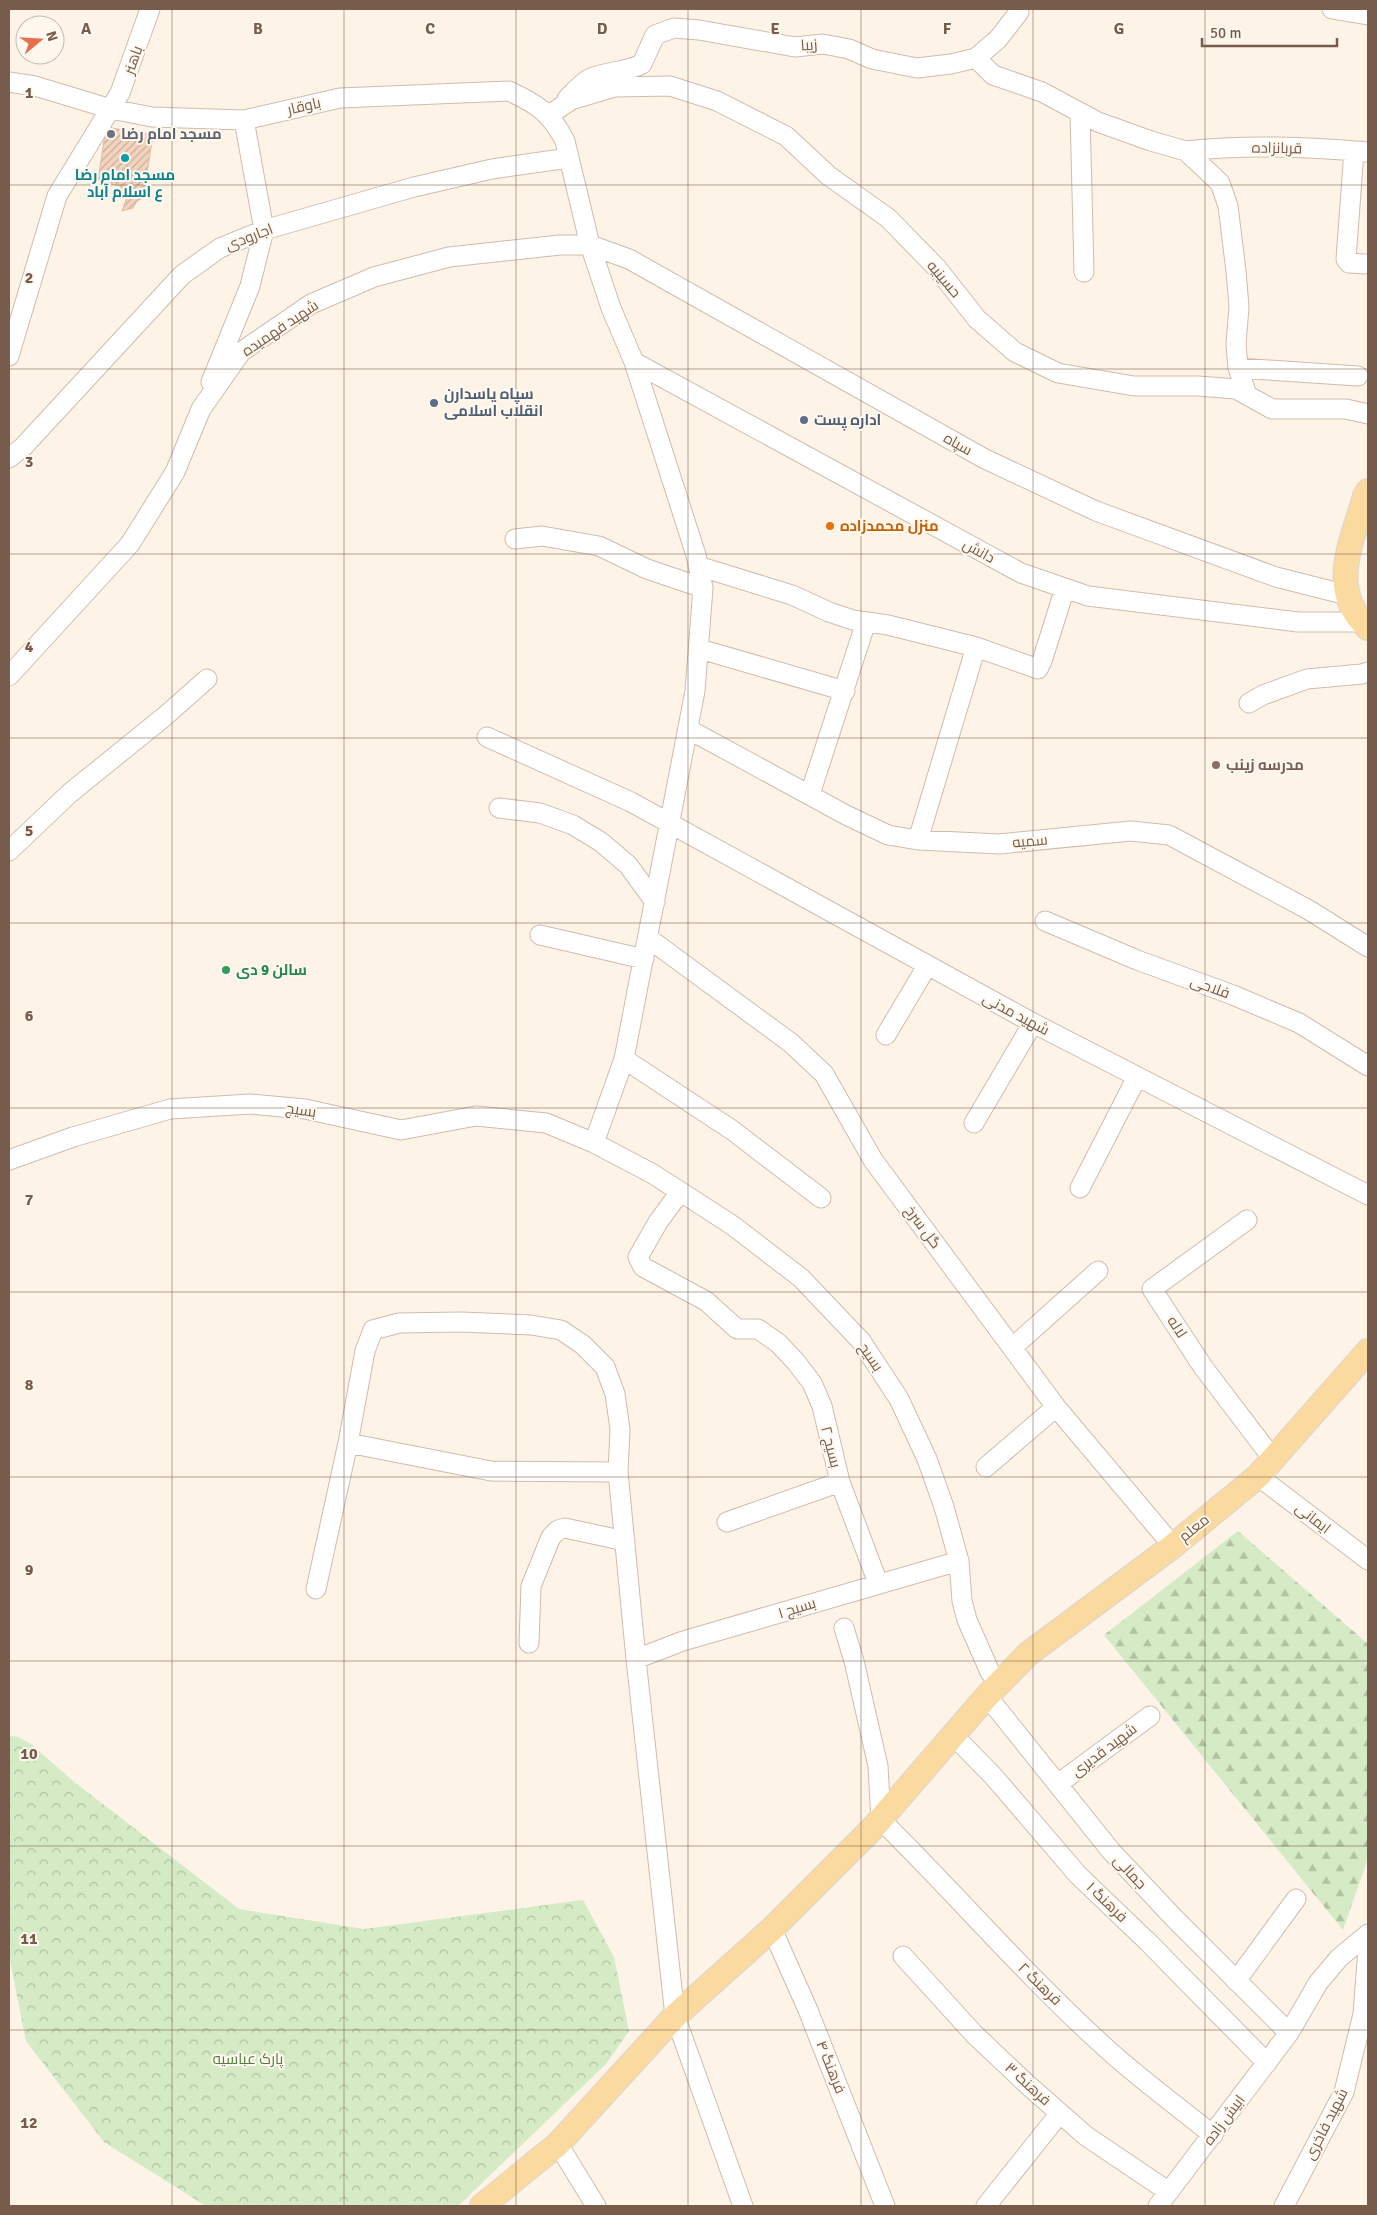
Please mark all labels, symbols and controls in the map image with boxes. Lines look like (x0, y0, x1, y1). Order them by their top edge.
north arrow (15, 15, 65, 65)
scale bar (1202, 15, 1337, 47)
text: A (81, 19, 92, 39)
text: B (253, 19, 263, 39)
text: C (425, 19, 435, 39)
text: D (597, 19, 608, 39)
text: E (770, 19, 780, 39)
text: F (943, 19, 952, 39)
text: G (1114, 19, 1124, 39)
text: 50 m (1210, 24, 1241, 42)
text: N (42, 29, 61, 43)
street label: زیبا (800, 35, 818, 55)
street label: باهنر (119, 43, 146, 78)
text: 1 (25, 83, 34, 103)
street label: باوقار (284, 93, 323, 119)
place label: مسجد امام رضا (121, 125, 222, 144)
marker: مسجد امام رضا (105, 128, 117, 140)
street label: قربانزاده (1252, 139, 1302, 157)
marker: مسجد امام رضا ع اسلام آباد (119, 152, 131, 164)
place label: مسجد امام رضا ع اسلام آباد (75, 166, 175, 202)
street label: اجارودی (223, 220, 276, 255)
street label: حسینیه (923, 257, 965, 301)
text: 2 (25, 268, 33, 288)
street label: شهید فهمیده (238, 296, 322, 361)
place label: سپاه پاسدارن انقلاب اسلامی (444, 385, 543, 420)
marker: سپاه پاسدارن انقلاب اسلامی (428, 397, 440, 409)
place label: اداره پست (814, 411, 881, 431)
marker: اداره پست (798, 414, 810, 426)
street label: سپاه (940, 429, 975, 460)
text: 3 (25, 452, 33, 472)
place label: منزل محمدزاده (840, 517, 939, 535)
marker: منزل محمدزاده (824, 520, 836, 532)
street label: دانش (959, 535, 998, 568)
text: 4 (25, 637, 34, 657)
place label: مدرسه زینب (1226, 756, 1304, 774)
marker: مدرسه زینب (1210, 759, 1222, 771)
text: 5 (25, 821, 33, 841)
street label: سمیه (1011, 830, 1049, 852)
place label: سالن 9 دی (236, 961, 307, 979)
marker: سالن 9 دی (220, 964, 232, 976)
street label: فلاحی (1187, 972, 1232, 1003)
street label: شهید مدنی (979, 989, 1052, 1040)
text: 6 (25, 1006, 34, 1026)
street label: بسیج (284, 1099, 317, 1123)
text: 7 (25, 1190, 34, 1210)
street label: گل سرخ (899, 1202, 945, 1253)
street label: لاله (1163, 1313, 1191, 1341)
street label: بسیح (853, 1339, 887, 1376)
text: 8 (25, 1375, 34, 1395)
street label: بسیج ۲ (815, 1424, 845, 1470)
street label: ایمانی (1291, 1499, 1334, 1538)
street label: معلم (1175, 1510, 1213, 1546)
text: 9 (25, 1560, 34, 1580)
street label: بسیج ۱ (776, 1594, 819, 1624)
street label: شهید قدیری (1068, 1720, 1141, 1781)
text: 10 (20, 1744, 38, 1764)
street label: جمالی (1109, 1851, 1150, 1894)
street label: فرهنگ ۱ (1083, 1878, 1131, 1926)
text: 11 (20, 1929, 38, 1949)
street label: فرهنگ ۲ (1015, 1959, 1065, 2009)
street label: فرهنگ ۴ (812, 2038, 850, 2096)
park label: پارک عباسیه (213, 2050, 283, 2069)
street label: فرهنگ ۳ (1001, 2059, 1055, 2109)
street label: شهید فاخری (1300, 2085, 1353, 2163)
street label: ابیش زاده (1199, 2091, 1250, 2149)
text: 12 (20, 2113, 38, 2133)

